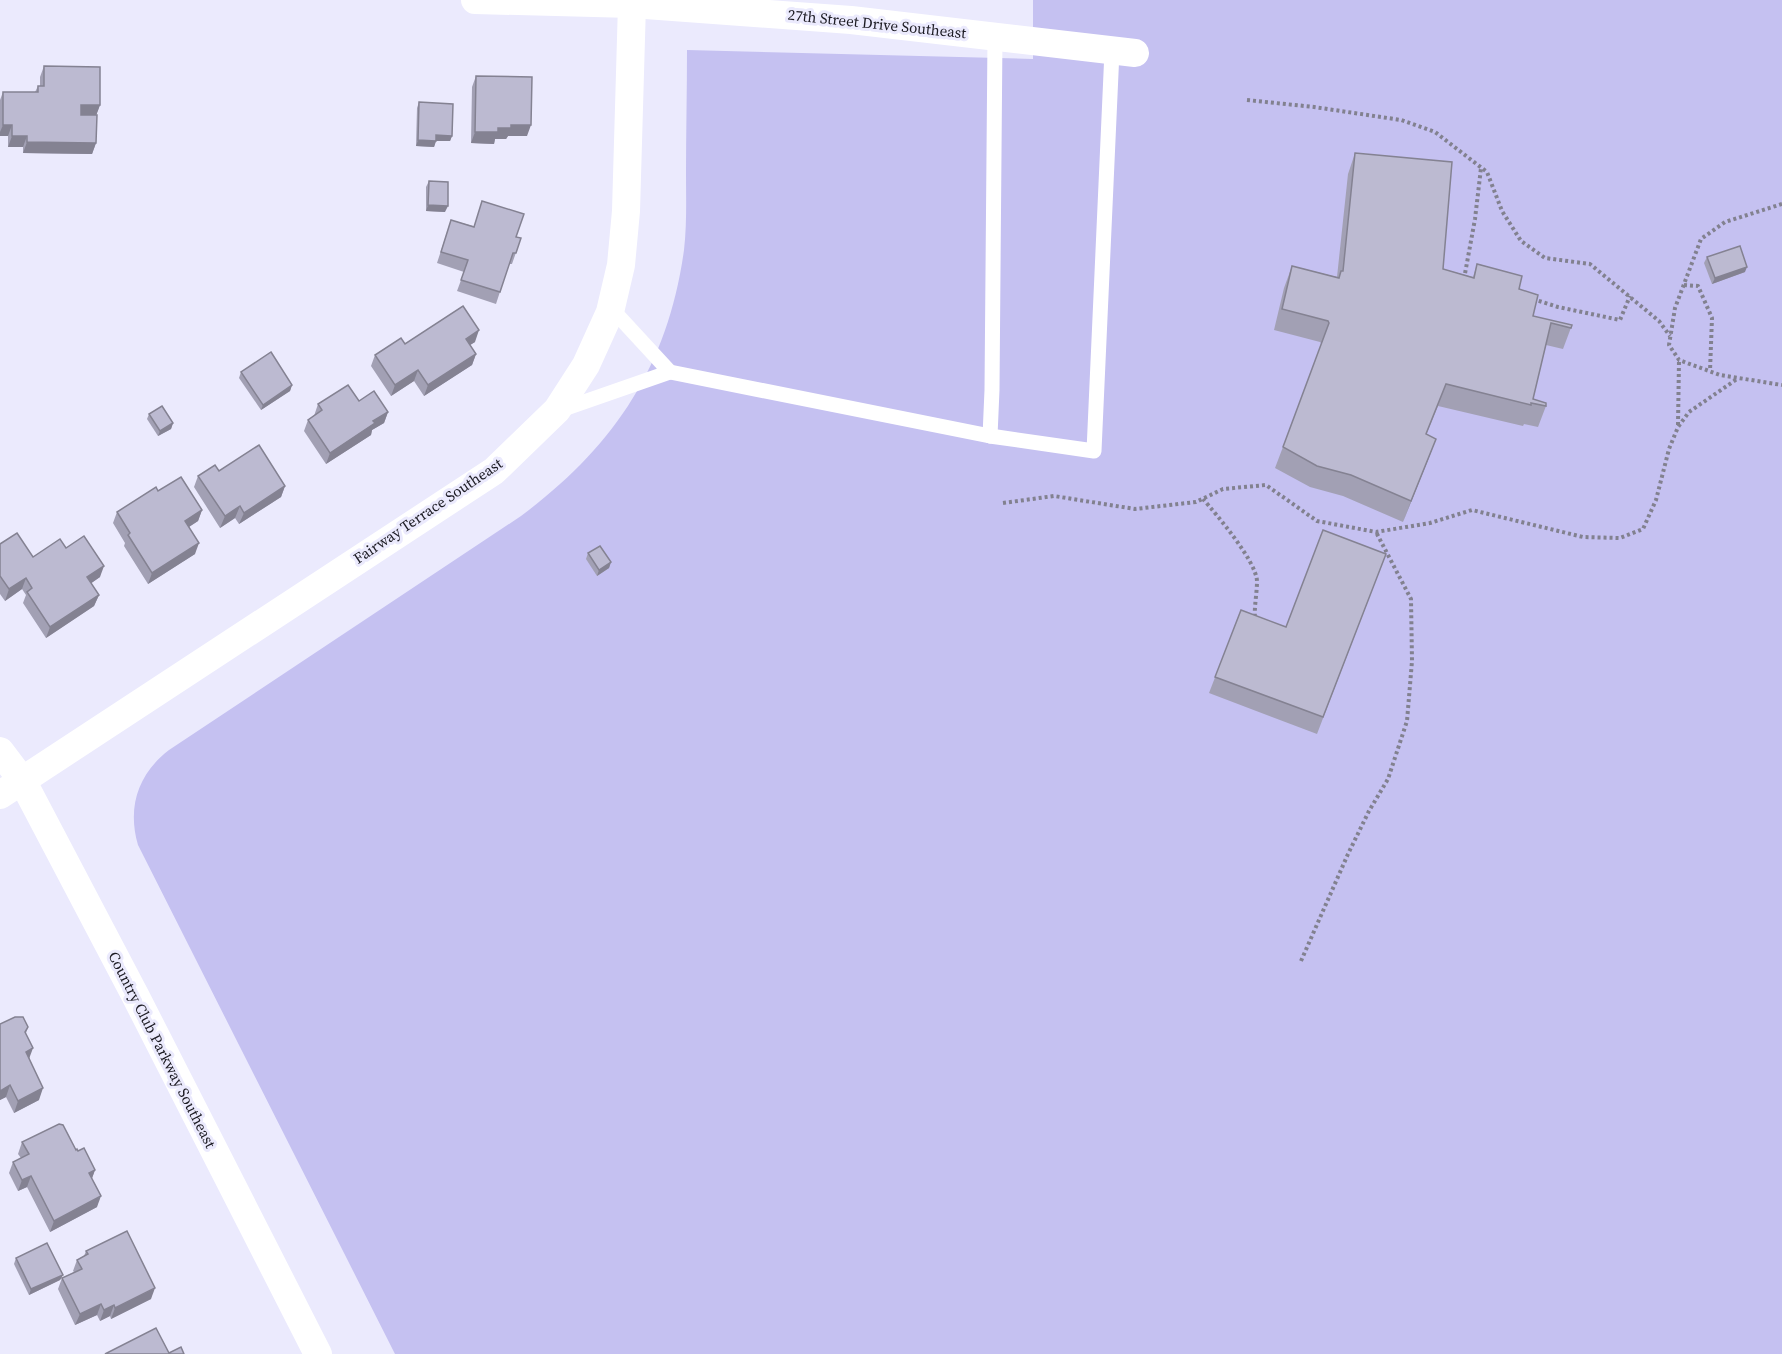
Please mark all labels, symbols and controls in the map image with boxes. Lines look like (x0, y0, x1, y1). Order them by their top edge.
street label: 27th Street Drive Southeast (787, 4, 967, 43)
street label: Fairway Terrace Southeast (349, 453, 506, 568)
street label: Country Club Parkway Southeast (104, 948, 221, 1152)

